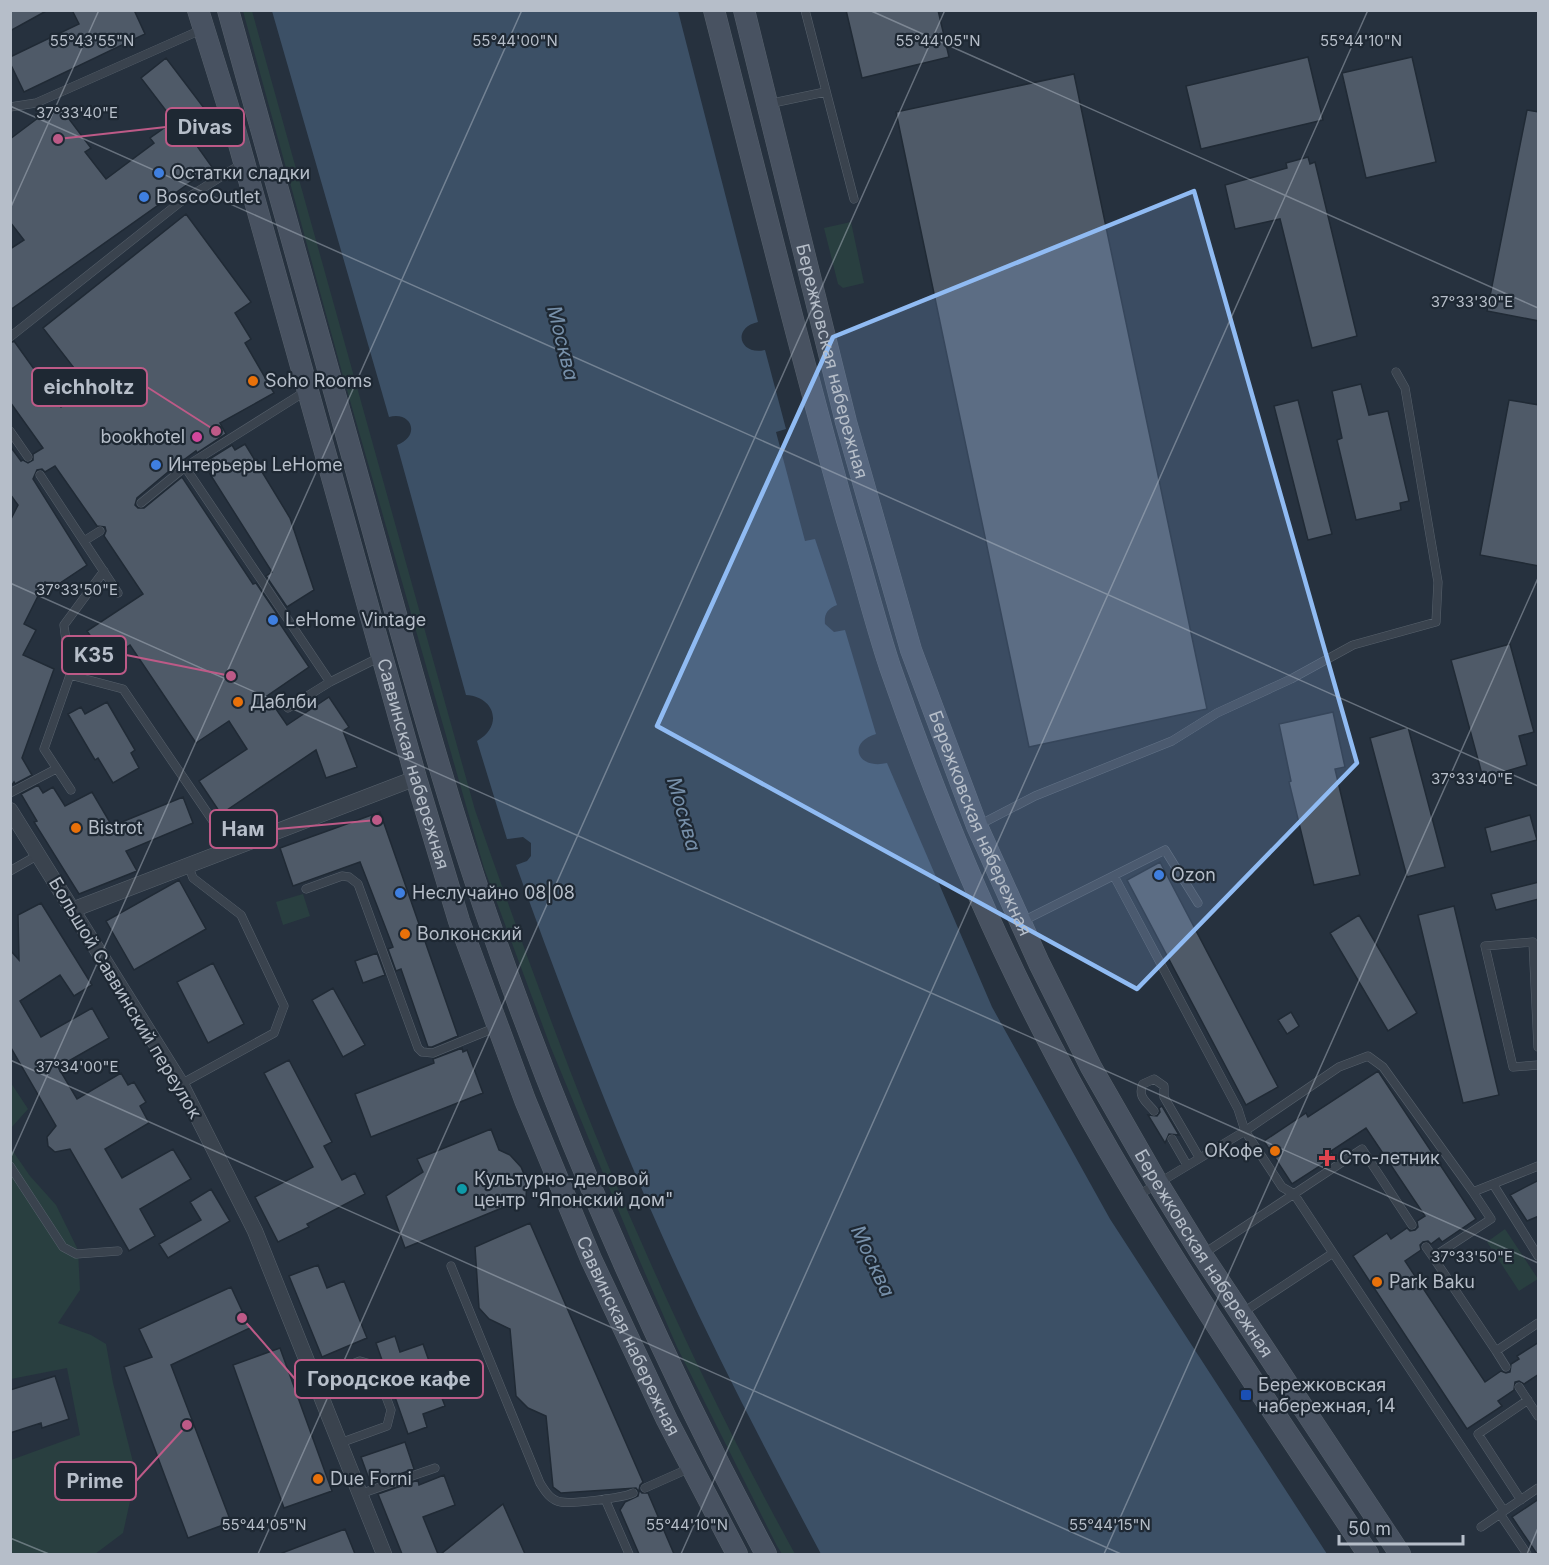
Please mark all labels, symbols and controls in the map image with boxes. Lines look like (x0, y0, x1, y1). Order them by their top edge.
text: 55°43'55"N (50, 31, 134, 50)
text: 55°44'00"N (472, 31, 558, 50)
text: 55°44'05"N (895, 31, 981, 50)
text: 55°44'10"N (1320, 31, 1402, 50)
text: 37°33'40"E (36, 103, 118, 122)
callout: Divas (166, 108, 244, 146)
text: Divas (178, 115, 232, 139)
place label: Остатки сладки (171, 162, 310, 183)
marker: Остатки сладки (152, 166, 166, 180)
place label: BoscoOutlet (156, 186, 260, 207)
marker: BoscoOutlet (137, 190, 151, 204)
street label: Бережковская набережная (792, 241, 873, 481)
text: 37°33'30"E (1431, 292, 1513, 311)
water label: Москва (542, 303, 584, 383)
callout: eichholtz (32, 368, 147, 406)
place label: Soho Rooms (265, 370, 372, 391)
marker: Soho Rooms (246, 374, 260, 388)
text: eichholtz (44, 375, 134, 399)
place label: bookhotel (101, 426, 185, 447)
marker: bookhotel (190, 430, 204, 444)
place label: Интерьеры LeHome (168, 454, 343, 475)
marker: Интерьеры LeHome (149, 458, 163, 472)
text: 37°33'50"E (36, 580, 118, 599)
place label: LeHome Vintage (285, 609, 426, 630)
marker: LeHome Vintage (266, 613, 280, 627)
callout: K35 (62, 636, 126, 674)
text: K35 (74, 643, 114, 667)
street label: Саввинская набережная (373, 656, 454, 872)
place label: Даблби (250, 691, 317, 712)
marker: Даблби (231, 695, 245, 709)
street label: Бережковская набережная (925, 708, 1036, 939)
text: 37°33'40"E (1431, 769, 1513, 788)
water label: Москва (662, 774, 706, 854)
callout: Нам (210, 810, 277, 848)
place label: Bistrot (88, 817, 143, 838)
text: Нам (222, 817, 264, 841)
marker: Bistrot (69, 821, 83, 835)
place label: Ozon (1171, 864, 1216, 885)
marker: Ozon (1152, 868, 1166, 882)
street label: Большой Саввинский переулок (45, 873, 206, 1122)
place label: Неслучайно 08|08 (412, 881, 575, 903)
marker: Неслучайно 08|08 (393, 886, 407, 900)
place label: Волконский (417, 923, 522, 944)
marker: Волконский (398, 927, 412, 941)
text: 37°34'00"E (36, 1057, 118, 1076)
place label: ОКофе (1204, 1140, 1263, 1161)
marker: ОКофе (1268, 1144, 1282, 1158)
street label: Бережковская набережная (1131, 1146, 1278, 1361)
place label: Сто-летник (1339, 1147, 1440, 1168)
marker: Сто-летник (1320, 1151, 1334, 1165)
place label: Культурно-деловой центр "Японский дом" (474, 1168, 673, 1210)
marker: Культурно-деловой центр "Японский дом" (455, 1182, 469, 1196)
water label: Москва (846, 1222, 900, 1300)
street label: Саввинская набережная (573, 1233, 684, 1439)
text: 37°33'50"E (1431, 1247, 1513, 1266)
place label: Park Baku (1389, 1271, 1475, 1292)
marker: Park Baku (1370, 1275, 1384, 1289)
callout: Городское кафе (295, 1360, 483, 1398)
text: Городское кафе (307, 1367, 471, 1391)
place label: Бережковская набережная, 14 (1258, 1374, 1396, 1416)
marker: Бережковская набережная, 14 (1239, 1388, 1253, 1402)
callout: Prime (55, 1462, 136, 1500)
place label: Due Forni (330, 1468, 412, 1489)
text: Prime (67, 1469, 124, 1493)
marker: Due Forni (311, 1472, 325, 1486)
scale bar (1339, 1508, 1464, 1546)
text: 55°44'05"N (221, 1515, 307, 1534)
text: 55°44'10"N (646, 1515, 728, 1534)
text: 55°44'15"N (1069, 1515, 1151, 1534)
text: 50 m (1348, 1518, 1391, 1539)

